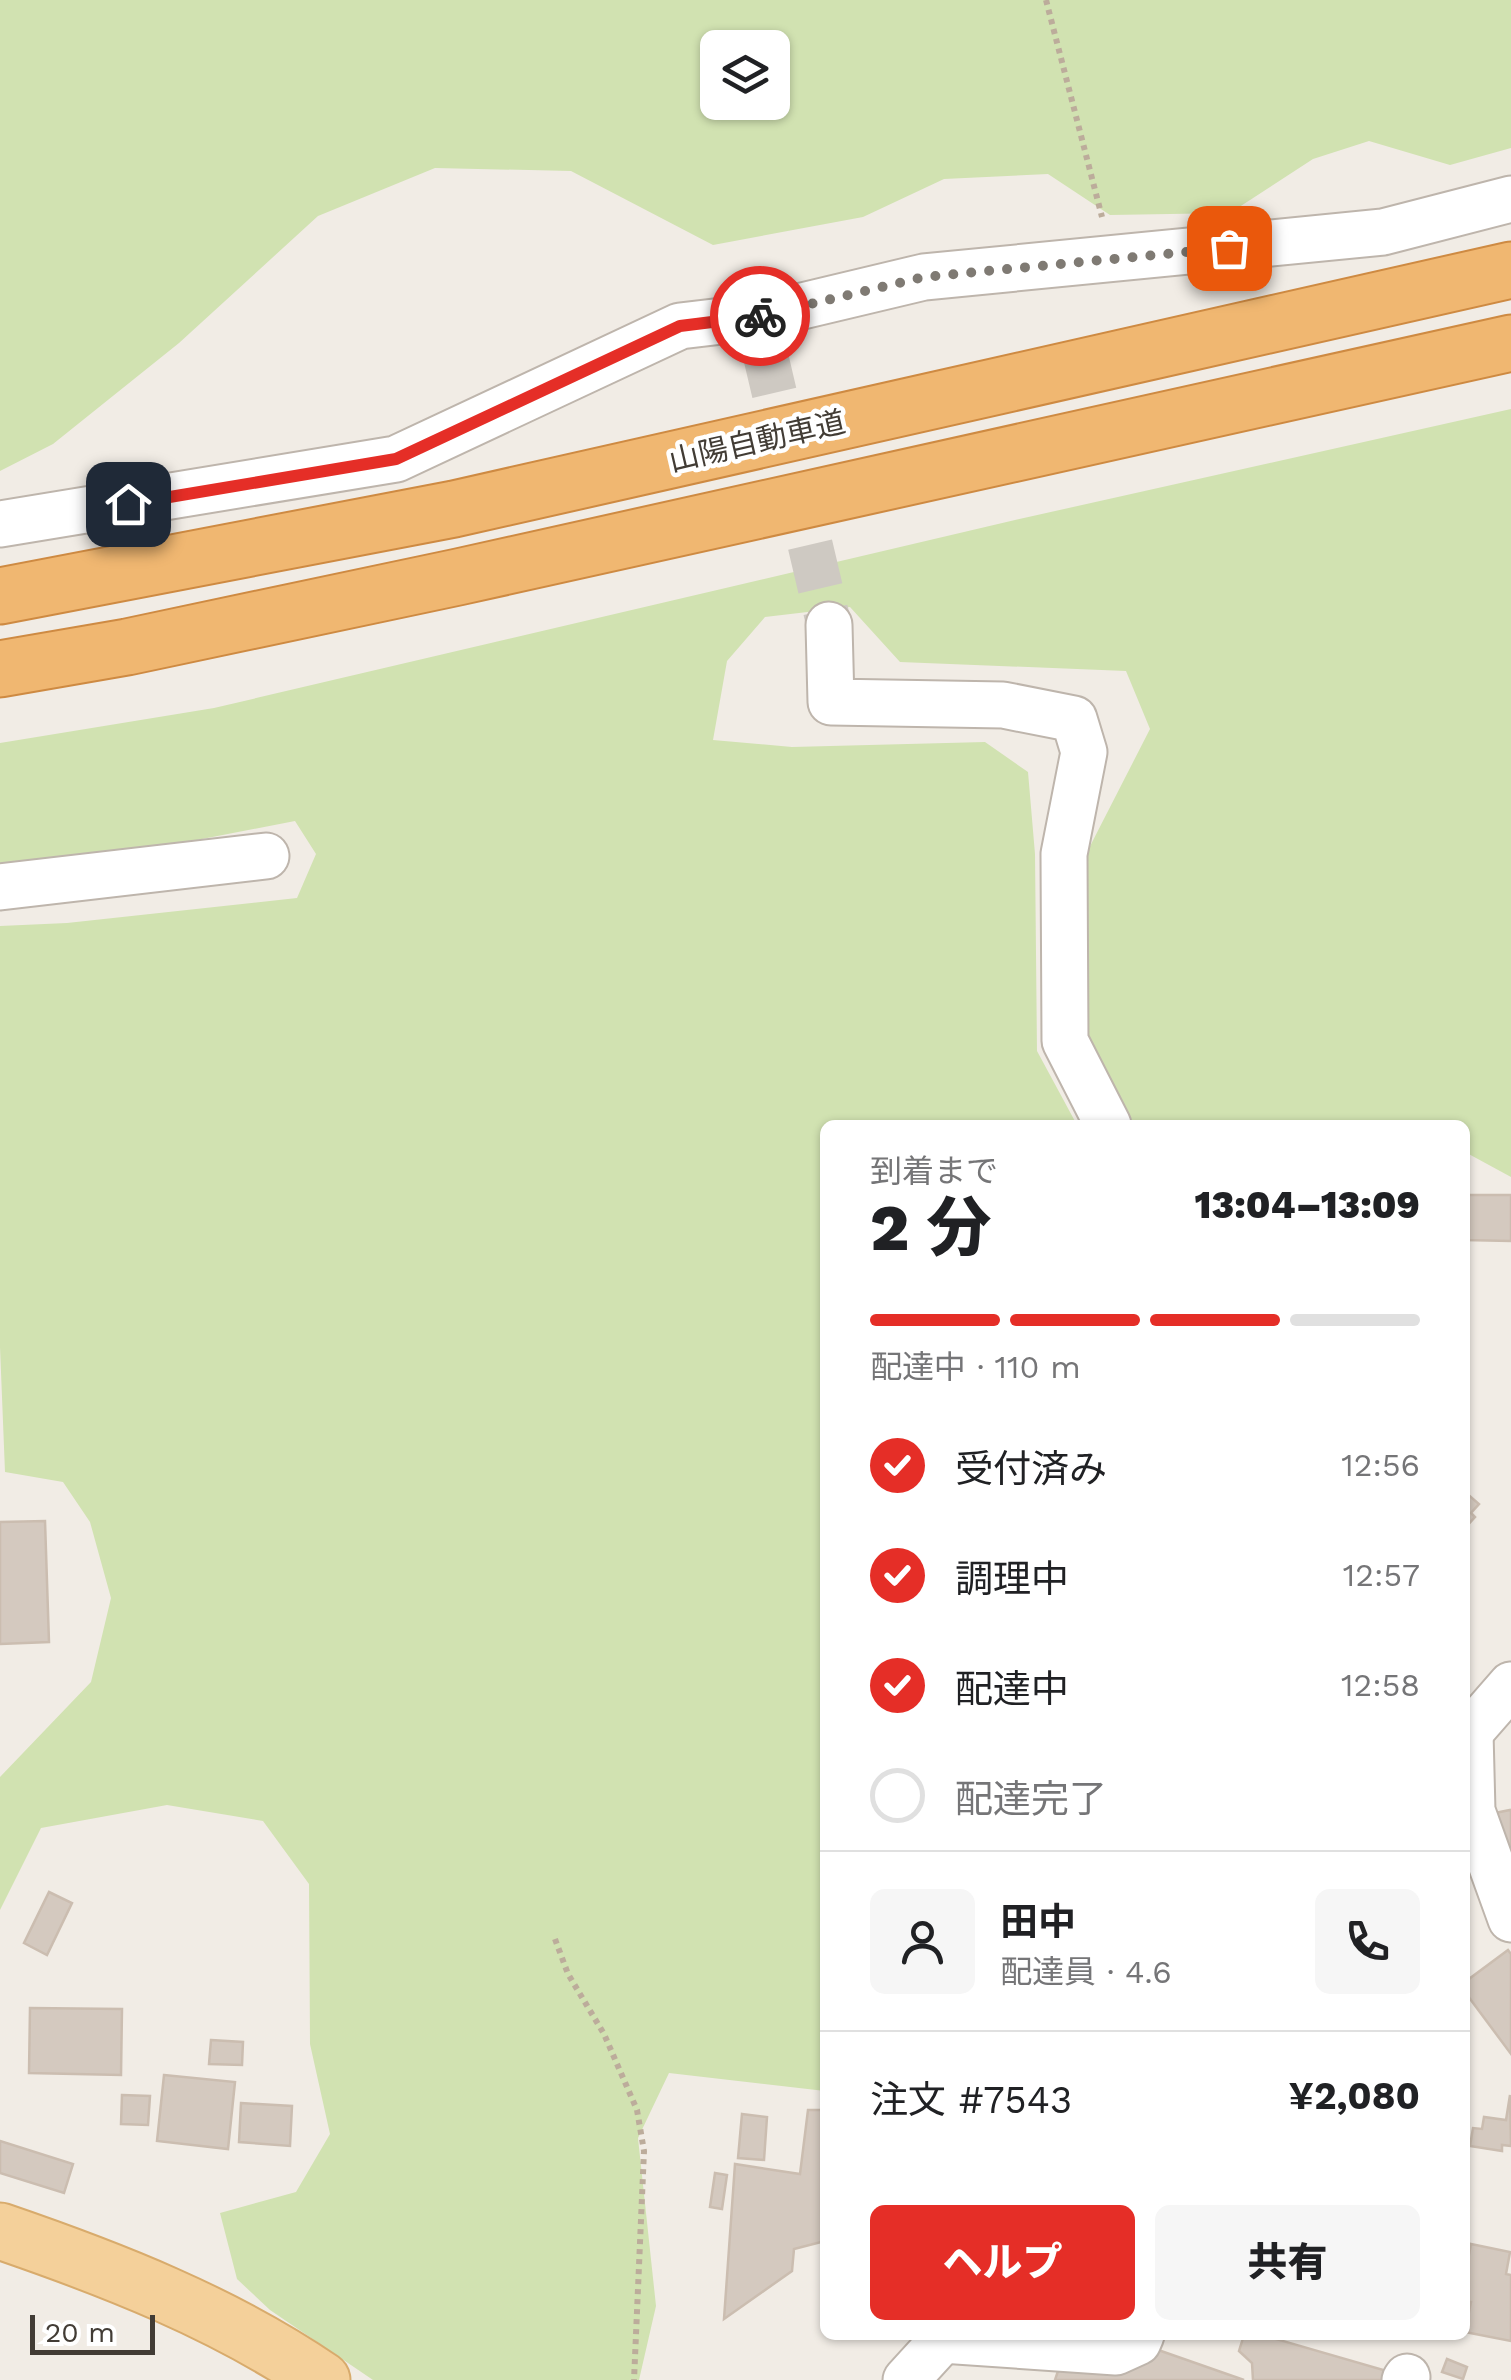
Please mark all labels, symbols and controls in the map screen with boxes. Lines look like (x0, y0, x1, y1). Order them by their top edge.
map controls (700, 30, 790, 120)
button: layers (700, 30, 790, 120)
pin (1187, 206, 1272, 291)
icon: bag (1202, 221, 1257, 276)
courier (710, 266, 810, 366)
icon: bike (733, 289, 788, 344)
street label: 山陽自動車道 (665, 404, 849, 478)
pin (86, 462, 171, 547)
icon: home (101, 477, 156, 532)
text: 到着まで (870, 1152, 998, 1190)
text: 13:04–13:09 (1195, 1183, 1420, 1227)
text: 2 分 (870, 1190, 991, 1266)
text: 配達中 · 110 m (870, 1348, 1081, 1386)
icon: check (870, 1438, 925, 1493)
text: 12:56 (1341, 1446, 1420, 1484)
text: 受付済み (955, 1447, 1107, 1491)
icon: check (870, 1548, 925, 1603)
text: 12:57 (1343, 1556, 1420, 1594)
text: 調理中 (955, 1557, 1069, 1601)
icon: check (870, 1658, 925, 1713)
text: 12:58 (1341, 1666, 1420, 1704)
text: 配達中 (955, 1667, 1069, 1711)
text: 配達完了 (955, 1777, 1107, 1821)
button: person (870, 1889, 975, 1994)
button: phone (1315, 1889, 1420, 1994)
text: 田中 (1000, 1900, 1076, 1944)
text: 配達員 · 4.6 (1000, 1953, 1172, 1991)
text: ¥2,080 (1289, 2074, 1420, 2118)
text: 注文 #7543 (870, 2078, 1072, 2122)
button: ヘルプ (870, 2205, 1135, 2320)
button: 共有 (1155, 2205, 1420, 2320)
scale bar (30, 2310, 155, 2354)
text: 20 m (45, 2316, 115, 2349)

